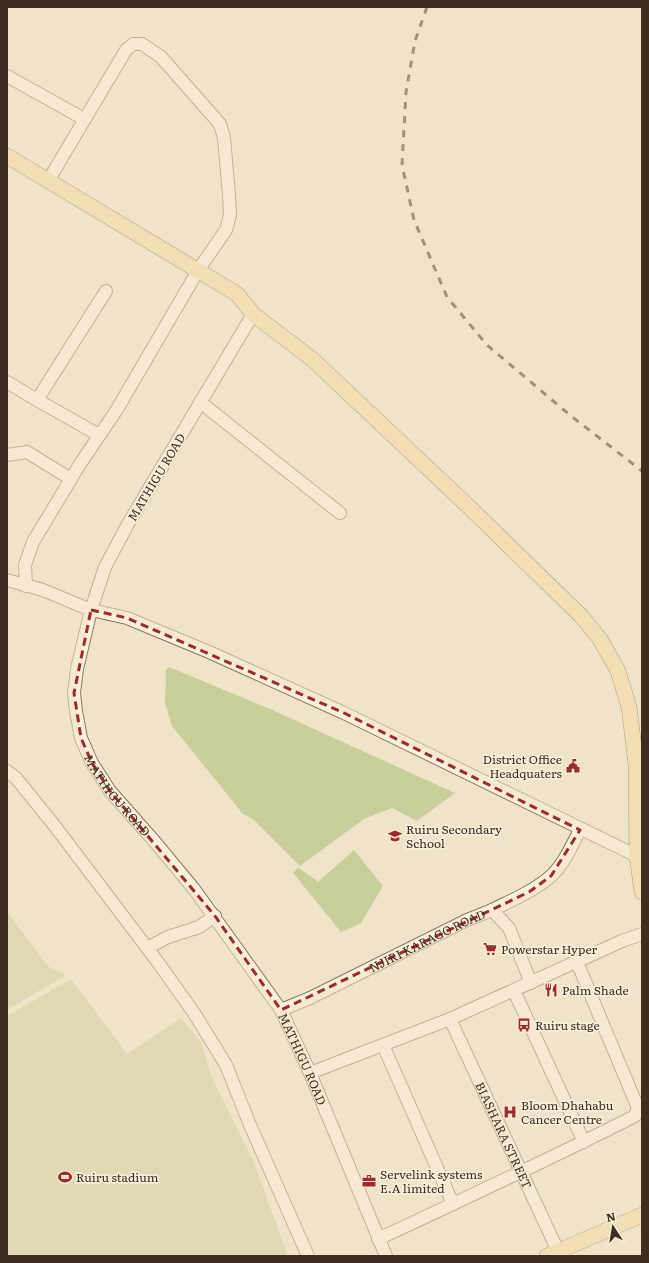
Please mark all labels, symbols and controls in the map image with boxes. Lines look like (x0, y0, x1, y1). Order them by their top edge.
street label: MATHIGU ROAD (123, 430, 189, 524)
place label: District Office Headquaters (483, 750, 563, 782)
street label: MATHIGU ROAD (80, 751, 155, 840)
public building icon: District Office Headquaters (565, 758, 581, 774)
place label: Ruiru Secondary School (406, 820, 502, 852)
school or university icon: Ruiru Secondary School (387, 828, 403, 844)
street label: NJIRI KARAGO ROAD (366, 905, 488, 976)
place label: Powerstar Hyper (501, 940, 598, 958)
supermarket icon: Powerstar Hyper (482, 941, 498, 957)
place label: Palm Shade (562, 981, 629, 999)
restaurant icon: Palm Shade (543, 982, 559, 998)
street label: MATHIGU ROAD (274, 1010, 331, 1108)
place label: Ruiru stage (535, 1016, 600, 1034)
bus stop icon: Ruiru stage (516, 1017, 532, 1033)
street label: BIASHARA STREET (471, 1079, 537, 1192)
place label: Bloom Dhahabu Cancer Centre (521, 1096, 614, 1128)
hospital icon: Bloom Dhahabu Cancer Centre (502, 1104, 518, 1120)
place label: Servelink systems E.A limited (380, 1165, 483, 1197)
place label: Ruiru stadium (76, 1168, 159, 1186)
sports icon: Ruiru stadium (57, 1169, 73, 1185)
office icon: Servelink systems E.A limited (361, 1173, 377, 1189)
north arrow (593, 1207, 633, 1247)
text: N (605, 1207, 617, 1225)

